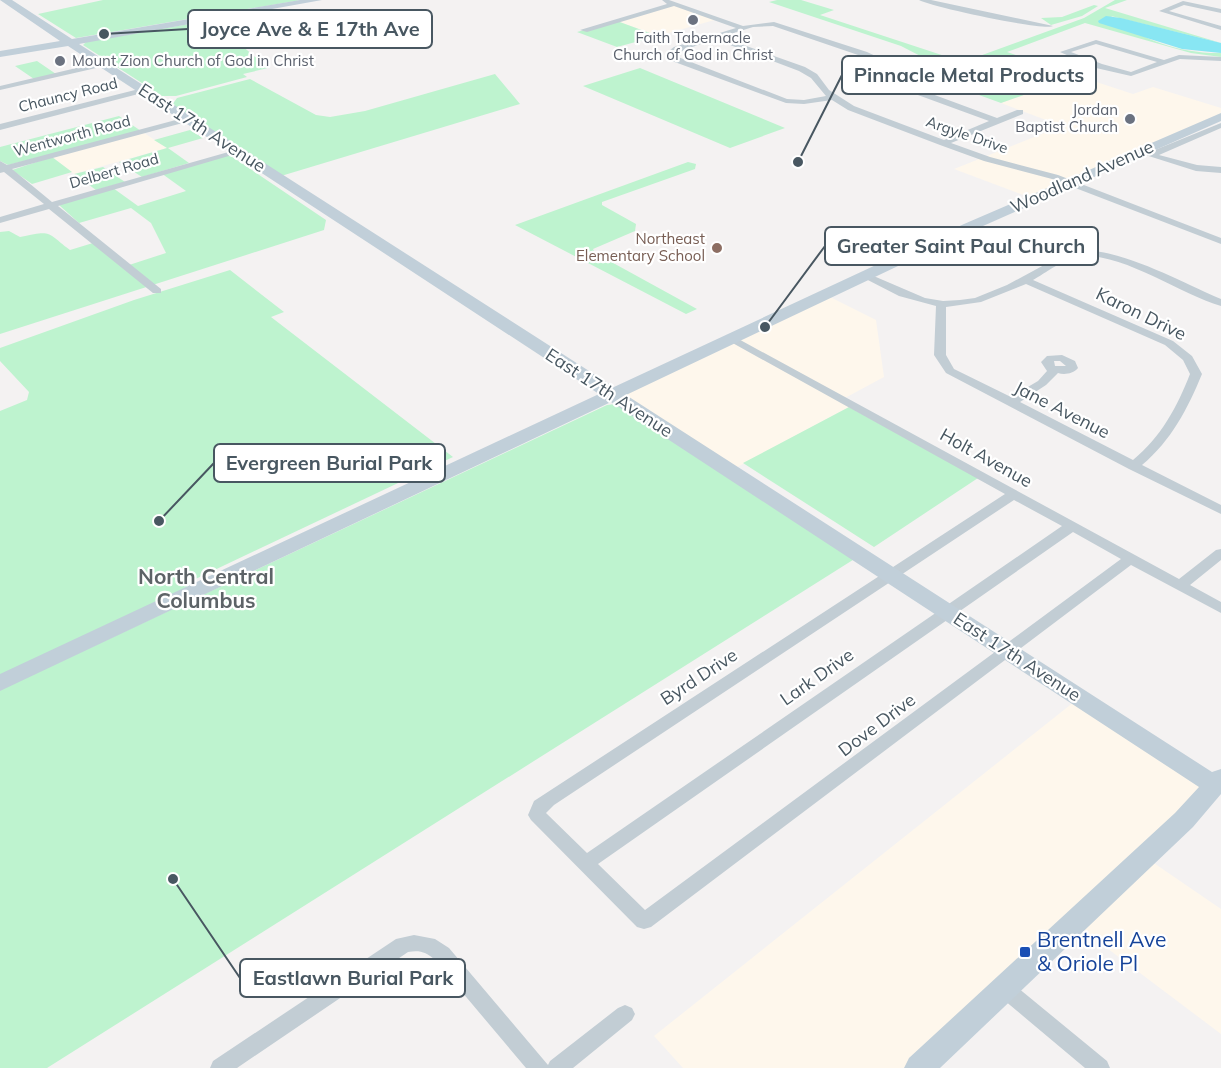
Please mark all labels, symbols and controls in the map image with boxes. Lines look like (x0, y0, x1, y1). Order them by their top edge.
callout: Joyce Ave & E 17th Ave (188, 10, 432, 48)
marker: Faith Tabernacle Church of God in Christ (686, 13, 700, 27)
text: Joyce Ave & E 17th Ave (200, 16, 420, 41)
place label: Faith Tabernacle Church of God in Christ (613, 28, 773, 64)
place label: Mount Zion Church of God in Christ (72, 51, 314, 70)
marker: Mount Zion Church of God in Christ (53, 54, 67, 68)
callout: Pinnacle Metal Products (842, 56, 1096, 94)
text: Pinnacle Metal Products (854, 62, 1084, 87)
street label: Chauncy Road (16, 73, 119, 116)
street label: East 17th Avenue (134, 78, 270, 177)
place label: Jordan Baptist Church (1015, 100, 1118, 136)
street label: Wentworth Road (11, 111, 132, 160)
street label: Argyle Drive (924, 112, 1011, 157)
marker: Jordan Baptist Church (1123, 112, 1137, 126)
street label: Woodland Avenue (1007, 135, 1157, 218)
street label: Delbert Road (67, 149, 161, 192)
callout: Greater Saint Paul Church (825, 227, 1098, 265)
place label: Northeast Elementary School (576, 229, 705, 265)
text: Greater Saint Paul Church (837, 233, 1085, 258)
marker: Northeast Elementary School (710, 241, 724, 255)
street label: Karon Drive (1092, 282, 1190, 345)
street label: East 17th Avenue (541, 343, 677, 442)
street label: Jane Avenue (1010, 376, 1114, 444)
street label: Holt Avenue (936, 423, 1036, 492)
callout: Evergreen Burial Park (214, 444, 445, 482)
text: Evergreen Burial Park (226, 450, 433, 475)
district label: North Central Columbus (138, 563, 274, 613)
street label: East 17th Avenue (949, 607, 1085, 706)
street label: Byrd Drive (656, 643, 742, 710)
street label: Lark Drive (775, 643, 858, 710)
street label: Dove Drive (833, 688, 920, 761)
place label: Brentnell Ave & Oriole Pl (1037, 926, 1166, 976)
marker: Brentnell Ave & Oriole Pl (1018, 945, 1032, 959)
callout: Eastlawn Burial Park (240, 959, 465, 997)
text: Eastlawn Burial Park (253, 965, 454, 990)

